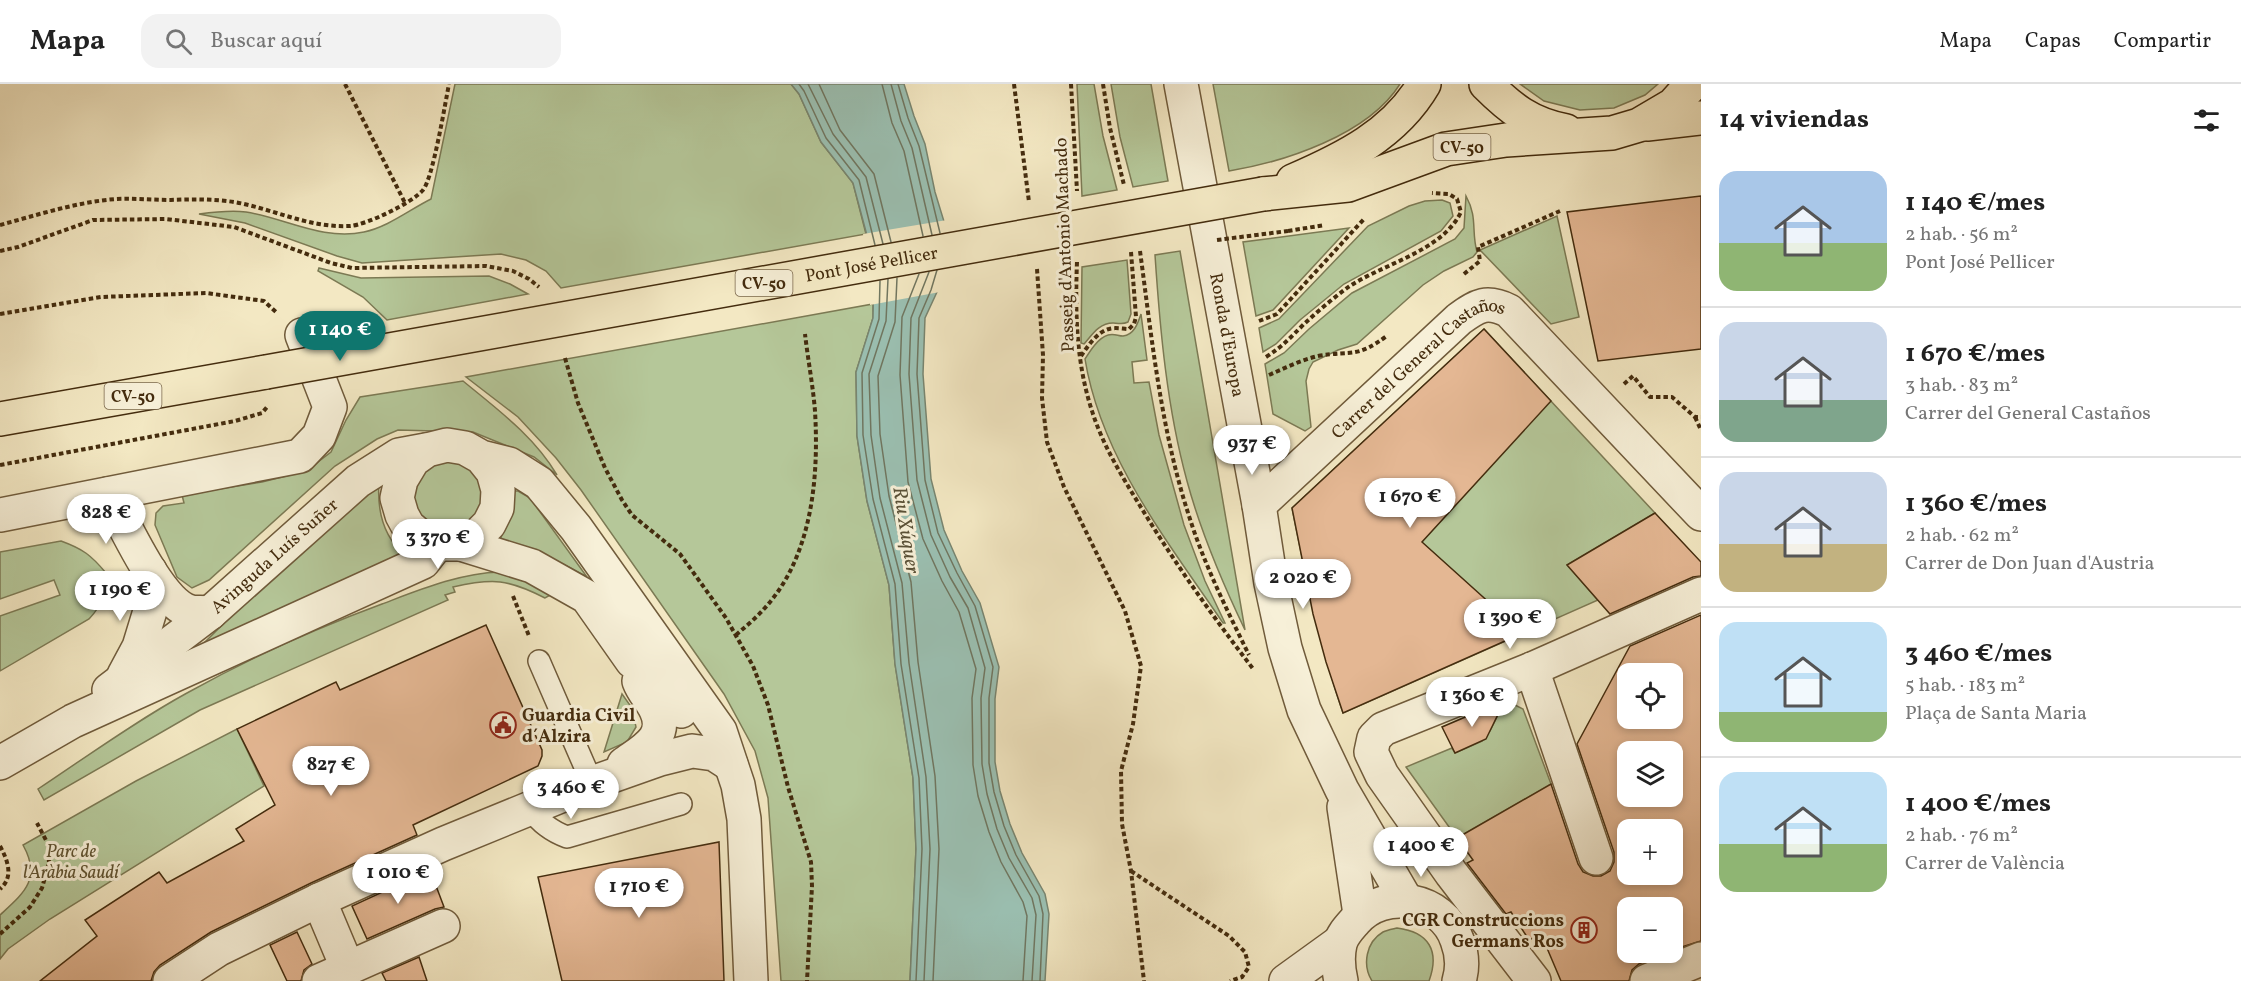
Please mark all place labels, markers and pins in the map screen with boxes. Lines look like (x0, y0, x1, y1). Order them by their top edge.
pin: 1 140 € (285, 311, 395, 362)
pin: 937 € (1210, 425, 1294, 476)
pin: 1 670 € (1355, 478, 1465, 529)
pin: 828 € (64, 494, 148, 545)
pin: 3 370 € (383, 519, 493, 570)
pin: 2 020 € (1248, 559, 1358, 610)
pin: 1 190 € (65, 571, 175, 622)
pin: 1 390 € (1455, 599, 1565, 650)
pin: 1 360 € (1417, 677, 1527, 728)
place label: Guardia Civil d´Alzira (522, 704, 635, 750)
public building icon: Guardia Civil d´Alzira (488, 710, 518, 740)
pin: 827 € (289, 746, 373, 797)
pin: 3 460 € (516, 769, 626, 820)
pin: 1 400 € (1366, 827, 1476, 878)
pin: 1 010 € (343, 854, 453, 905)
pin: 1 710 € (584, 868, 694, 919)
place label: CGR Construccions Germans Ros (1402, 909, 1564, 955)
building icon: CGR Construccions Germans Ros (1569, 915, 1599, 945)

